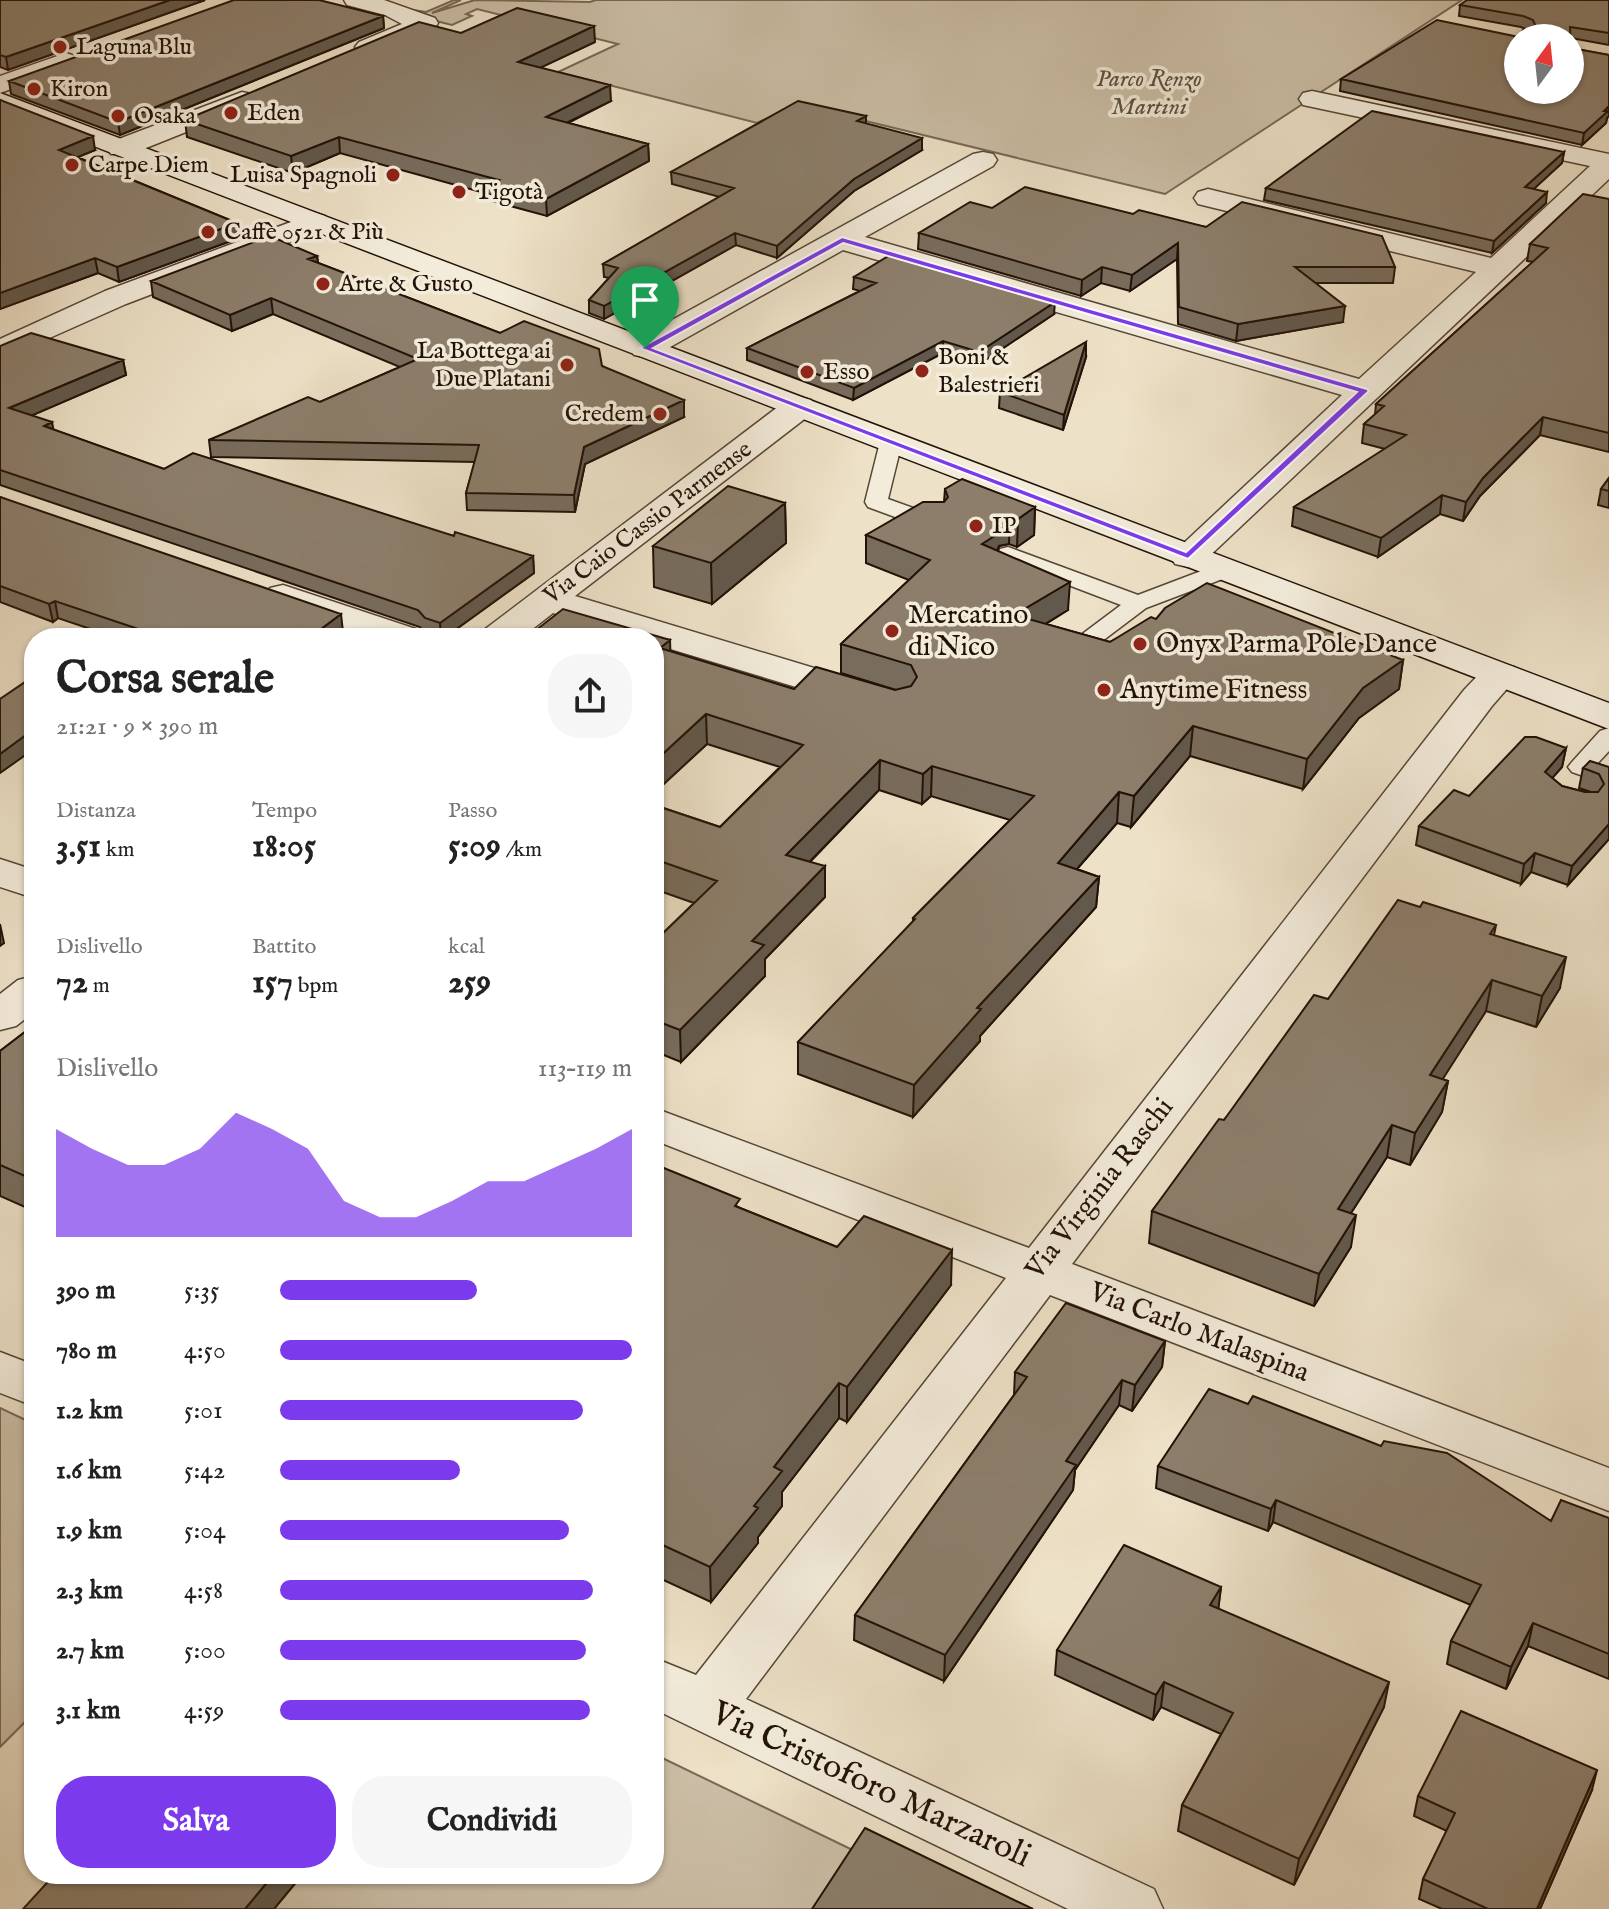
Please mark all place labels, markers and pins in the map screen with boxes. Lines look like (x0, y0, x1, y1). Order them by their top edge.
place label: Laguna Blu (76, 32, 192, 63)
marker: Laguna Blu (51, 38, 69, 56)
place label: Kiron (50, 74, 108, 105)
marker: Kiron (25, 80, 43, 98)
place label: Eden (247, 98, 300, 129)
place label: Osaka (134, 101, 197, 132)
marker: Eden (222, 104, 240, 122)
marker: Osaka (109, 107, 127, 125)
place label: Carpe Diem (88, 150, 209, 181)
marker: Carpe Diem (63, 156, 81, 174)
place label: Luisa Spagnoli (230, 160, 377, 191)
marker: Luisa Spagnoli (384, 166, 402, 184)
place label: Tigotà (475, 177, 544, 208)
marker: Tigotà (450, 183, 468, 201)
place label: Caffè 0521 & Più (224, 217, 384, 248)
marker: Caffè 0521 & Più (199, 223, 217, 241)
pin (611, 266, 679, 348)
place label: Arte & Gusto (338, 269, 473, 300)
marker: Arte & Gusto (314, 275, 332, 293)
place label: La Bottega ai Due Platani (417, 336, 551, 395)
place label: Boni & Balestrieri (938, 342, 1040, 401)
marker: La Bottega ai Due Platani (558, 356, 576, 374)
place label: Esso (823, 357, 870, 388)
marker: Boni & Balestrieri (913, 362, 931, 380)
marker: Esso (798, 363, 816, 381)
place label: Credem (565, 399, 644, 430)
marker: Credem (651, 405, 669, 423)
place label: IP (992, 511, 1016, 542)
marker: IP (967, 517, 985, 535)
place label: Mercatino di Nico (908, 598, 1028, 665)
marker: Mercatino di Nico (883, 622, 901, 640)
place label: Onyx Parma Pole Dance (1156, 627, 1437, 662)
marker: Onyx Parma Pole Dance (1131, 635, 1149, 653)
place label: Anytime Fitness (1119, 673, 1307, 708)
marker: Anytime Fitness (1095, 681, 1113, 699)

